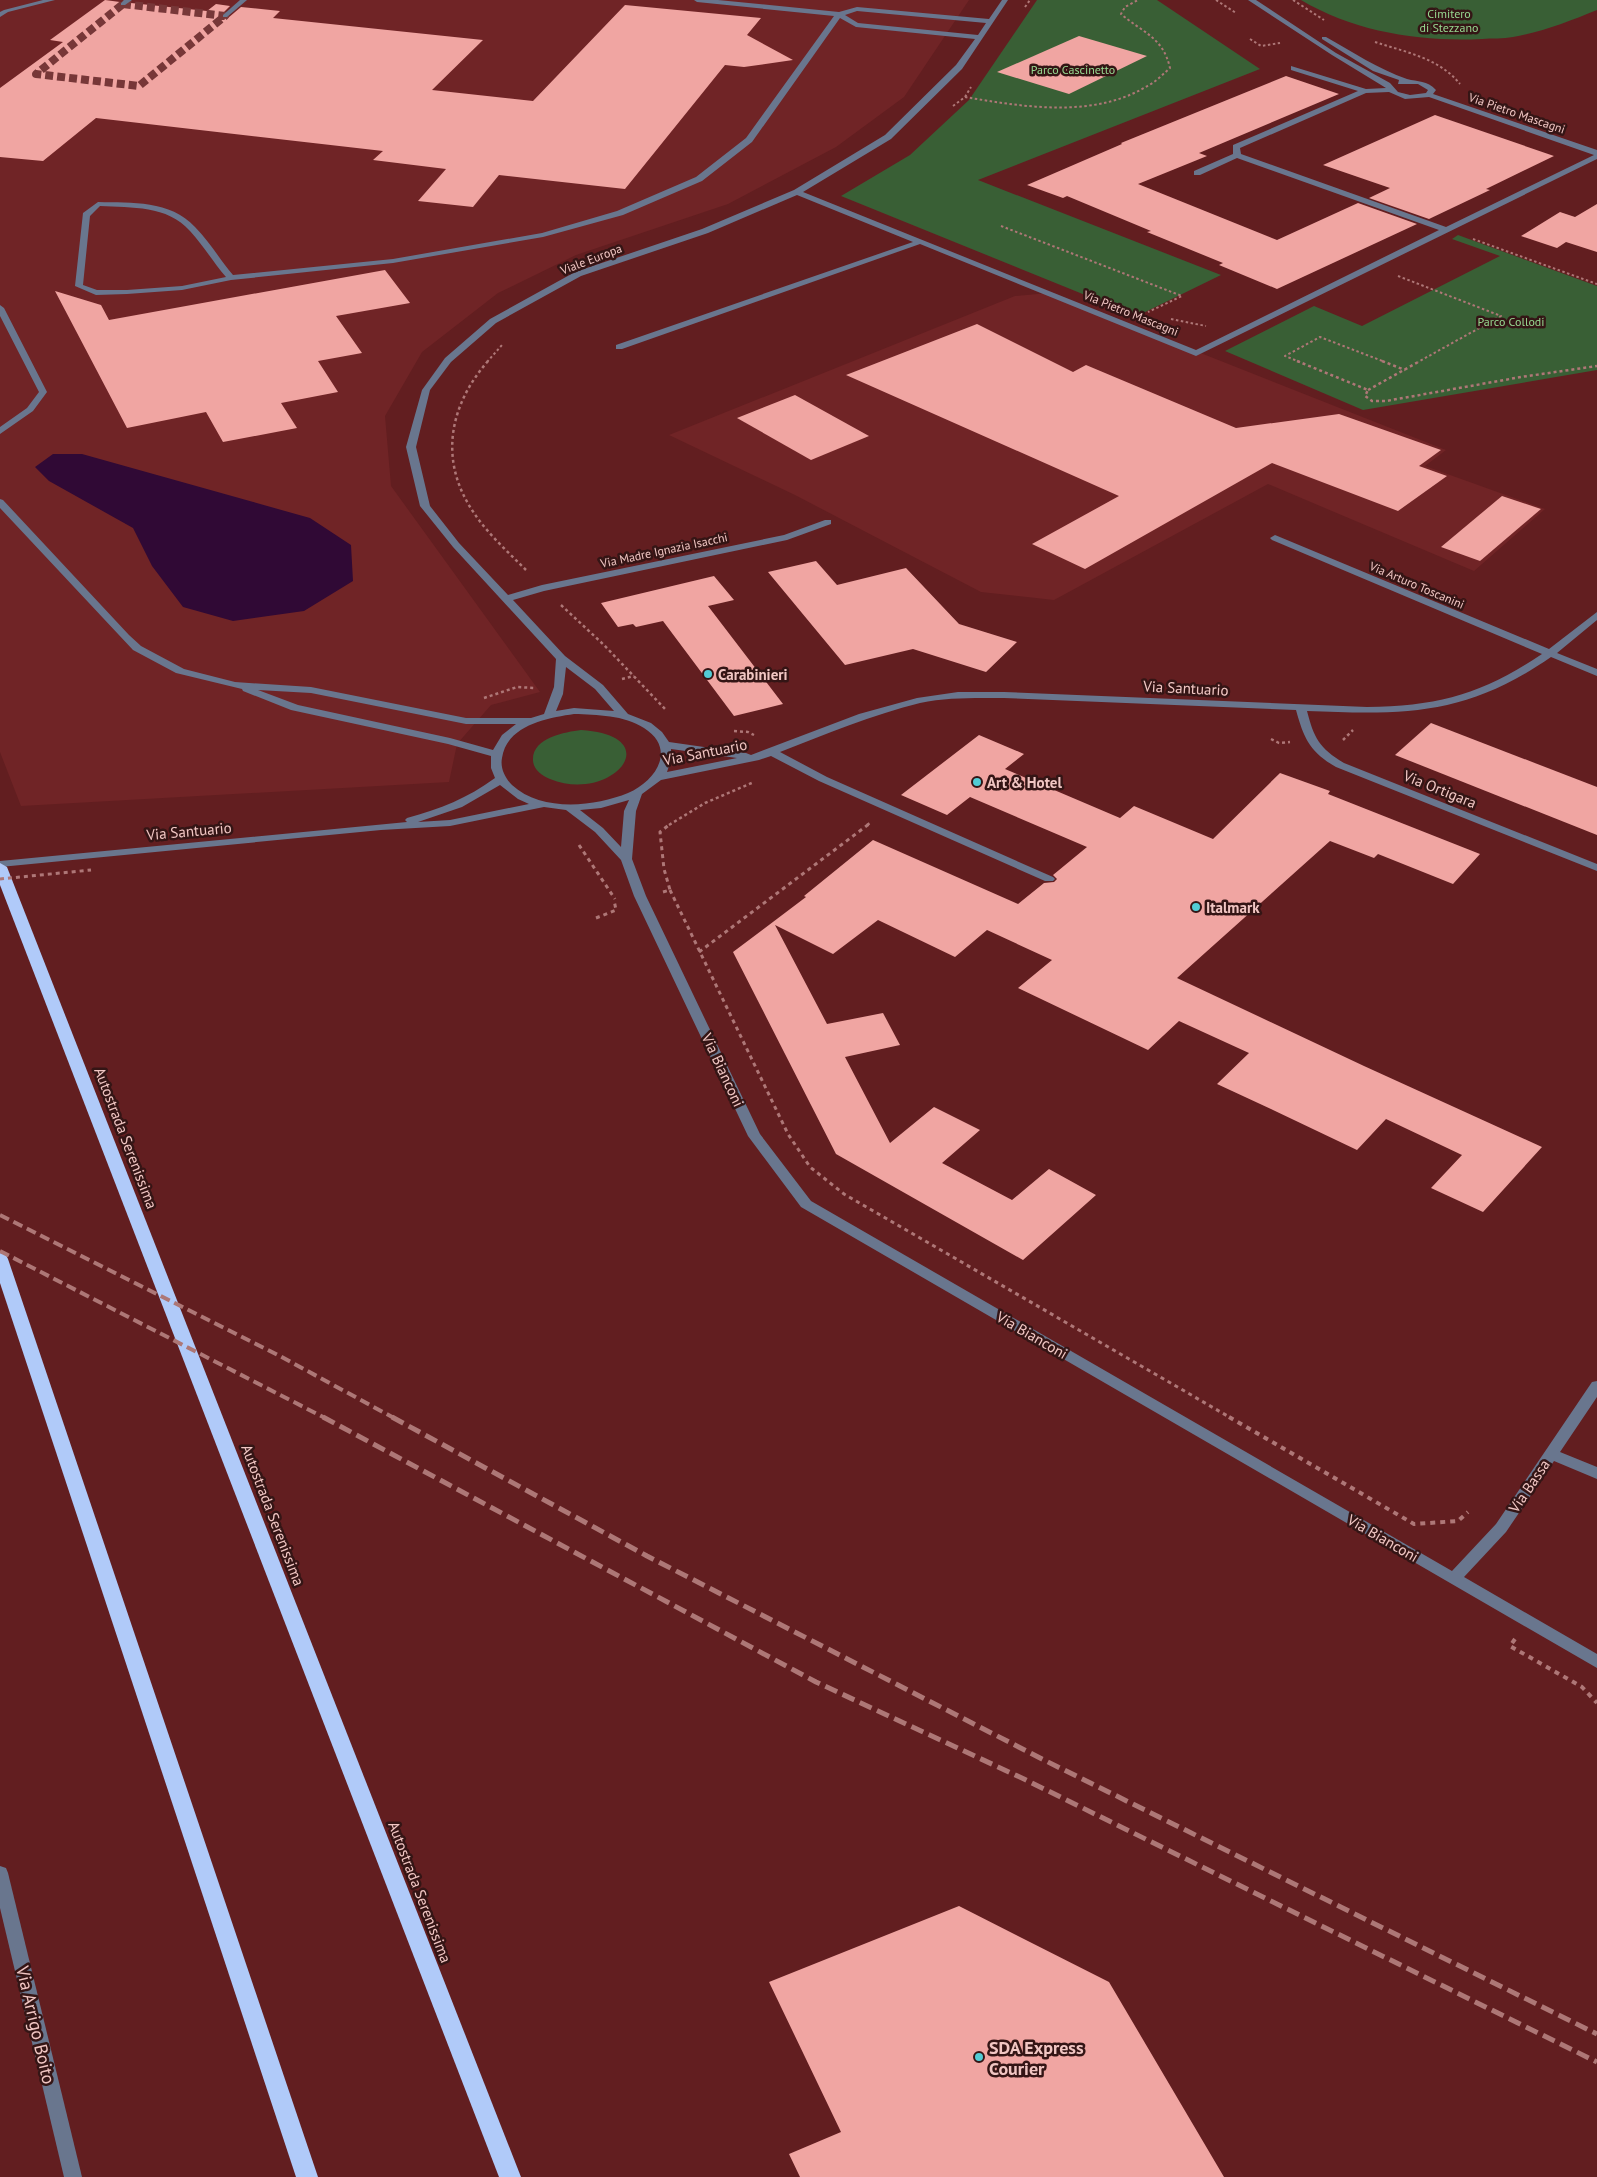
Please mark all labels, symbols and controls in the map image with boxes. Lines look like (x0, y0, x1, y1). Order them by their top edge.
park label: Cimitero di Stezzano (1420, 6, 1478, 35)
park label: Parco Cascinetto (1031, 62, 1115, 77)
street label: Via Pietro Mascagni (1466, 89, 1567, 137)
street label: Viale Europa (557, 240, 624, 278)
street label: Via Pietro Mascagni (1080, 287, 1181, 339)
park label: Parco Collodi (1477, 314, 1545, 329)
street label: Via Madre Ignazia Isacchi (598, 529, 729, 571)
street label: Via Arturo Toscanini (1366, 558, 1467, 612)
place label: Carabinieri (718, 665, 788, 684)
marker: Carabinieri (702, 668, 714, 680)
street label: Via Santuario (1142, 676, 1229, 700)
street label: Via Santuario (660, 735, 749, 770)
street label: Via Ortigara (1400, 765, 1479, 812)
place label: Art & Hotel (987, 773, 1062, 792)
marker: Art & Hotel (971, 776, 983, 788)
street label: Via Santuario (145, 818, 232, 844)
place label: Italmark (1206, 898, 1260, 917)
marker: Italmark (1190, 901, 1202, 913)
street label: Via Bianconi (697, 1029, 748, 1110)
street label: Autostrada Serenissima (90, 1065, 162, 1211)
street label: Via Bianconi (992, 1306, 1071, 1363)
street label: Autostrada Serenissima (237, 1442, 309, 1588)
street label: Via Bassa (1504, 1456, 1554, 1517)
street label: Via Bianconi (1343, 1509, 1422, 1566)
street label: Autostrada Serenissima (384, 1819, 456, 1965)
street label: Via Arrigo Boito (11, 1963, 61, 2086)
place label: SDA Express Courier (989, 2036, 1084, 2080)
marker: SDA Express Courier (973, 2051, 985, 2063)

